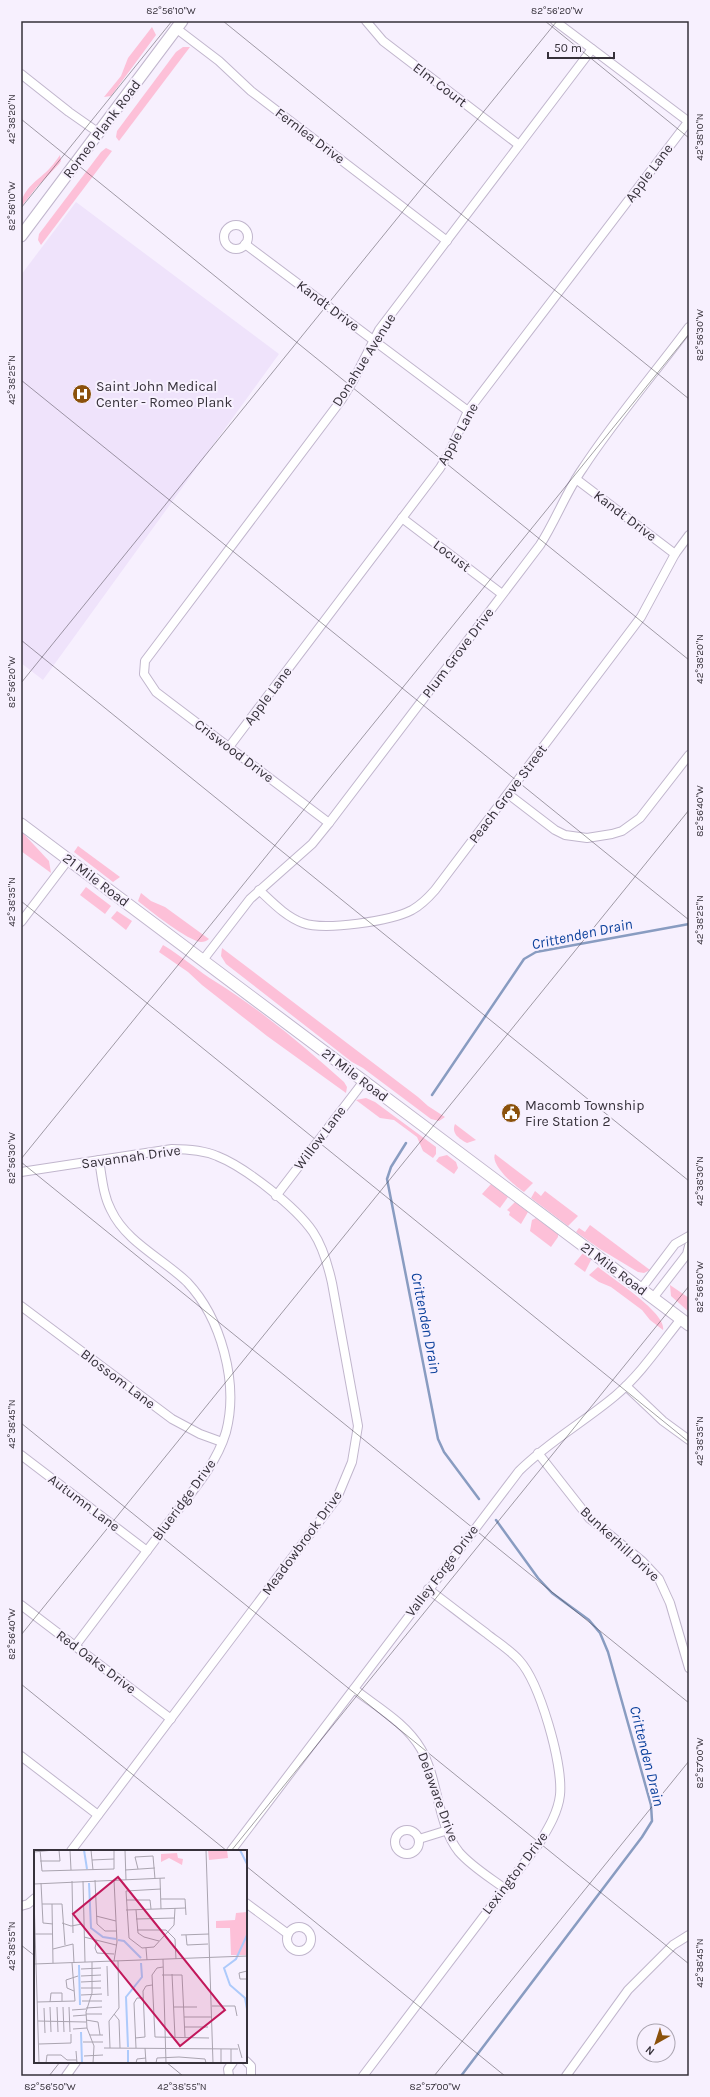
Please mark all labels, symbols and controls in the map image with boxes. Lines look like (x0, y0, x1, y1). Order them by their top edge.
text: 82°56'10"W (146, 5, 196, 17)
text: 82°56'20"W (531, 5, 583, 17)
scale bar (548, 34, 614, 60)
text: 50 m (554, 41, 582, 55)
street label: Elm Court (410, 59, 470, 111)
street label: Romeo Plank Road (59, 76, 145, 182)
text: 42°38'20"N (6, 94, 18, 144)
street label: Fernlea Drive (272, 104, 348, 168)
text: 42°38'10"N (694, 113, 706, 161)
street label: Apple Lane (622, 140, 676, 206)
text: 82°56'10"W (6, 181, 18, 231)
street label: Kandt Drive (293, 277, 363, 335)
text: 82°56'30"W (694, 309, 706, 361)
street label: Donahue Avenue (329, 310, 399, 410)
text: 42°38'25"N (6, 355, 18, 405)
place label: Saint John Medical Center - Romeo Plank (96, 378, 233, 411)
hospital icon: Saint John Medical Center - Romeo Plank (71, 383, 93, 405)
street label: Apple Lane (434, 400, 482, 468)
street label: Kandt Drive (590, 487, 660, 545)
street label: Locust (430, 536, 474, 576)
street label: Plum Grove Drive (419, 605, 497, 701)
text: 42°38'20"N (694, 634, 706, 684)
text: 82°56'20"W (6, 656, 18, 708)
street label: Apple Lane (241, 663, 295, 729)
street label: Criswood Drive (191, 716, 277, 786)
street label: Peach Grove Street (465, 741, 551, 847)
text: 82°56'40"W (694, 785, 706, 837)
street label: 21 Mile Road (59, 850, 133, 910)
text: 42°38'35"N (6, 877, 18, 927)
text: 42°38'25"N (694, 895, 706, 945)
water label: Crittenden Drain (530, 915, 634, 953)
street label: 21 Mile Road (318, 1045, 392, 1105)
place label: Macomb Township Fire Station 2 (525, 1097, 644, 1130)
public building icon: Macomb Township Fire Station 2 (500, 1102, 522, 1124)
street label: Willow Lane (290, 1103, 350, 1173)
text: 82°56'30"W (6, 1132, 18, 1184)
street label: Savannah Drive (80, 1142, 182, 1172)
text: 42°38'30"N (694, 1156, 706, 1206)
street label: 21 Mile Road (577, 1239, 651, 1299)
text: 82°56'50"W (694, 1261, 706, 1313)
water label: Crittenden Drain (407, 1271, 445, 1375)
street label: Blossom Lane (77, 1345, 159, 1413)
text: 42°38'45"N (6, 1399, 18, 1449)
text: 42°38'35"N (694, 1416, 706, 1466)
street label: Blueridge Drive (149, 1456, 219, 1544)
street label: Autumn Lane (45, 1471, 123, 1535)
street label: Meadowbrook Drive (258, 1487, 346, 1599)
street label: Bunkerhill Drive (577, 1503, 663, 1585)
street label: Valley Forge Drive (402, 1522, 482, 1620)
text: 82°56'40"W (6, 1608, 18, 1660)
street label: Red Oaks Drive (53, 1627, 139, 1697)
water label: Crittenden Drain (626, 1704, 668, 1808)
text: 82°57'00"W (694, 1737, 706, 1788)
street label: Delaware Drive (414, 1750, 462, 1844)
street label: Lexington Drive (478, 1828, 552, 1918)
inset map (34, 1850, 247, 2063)
text: 42°38'55"N (6, 1921, 18, 1971)
text: 42°38'45"N (694, 1938, 706, 1988)
north arrow (636, 2023, 676, 2063)
text: N (643, 2043, 657, 2058)
text: 82°56'50"W (24, 2081, 76, 2093)
text: 42°38'55"N (157, 2081, 207, 2093)
text: 82°57'00"W (410, 2081, 461, 2093)

